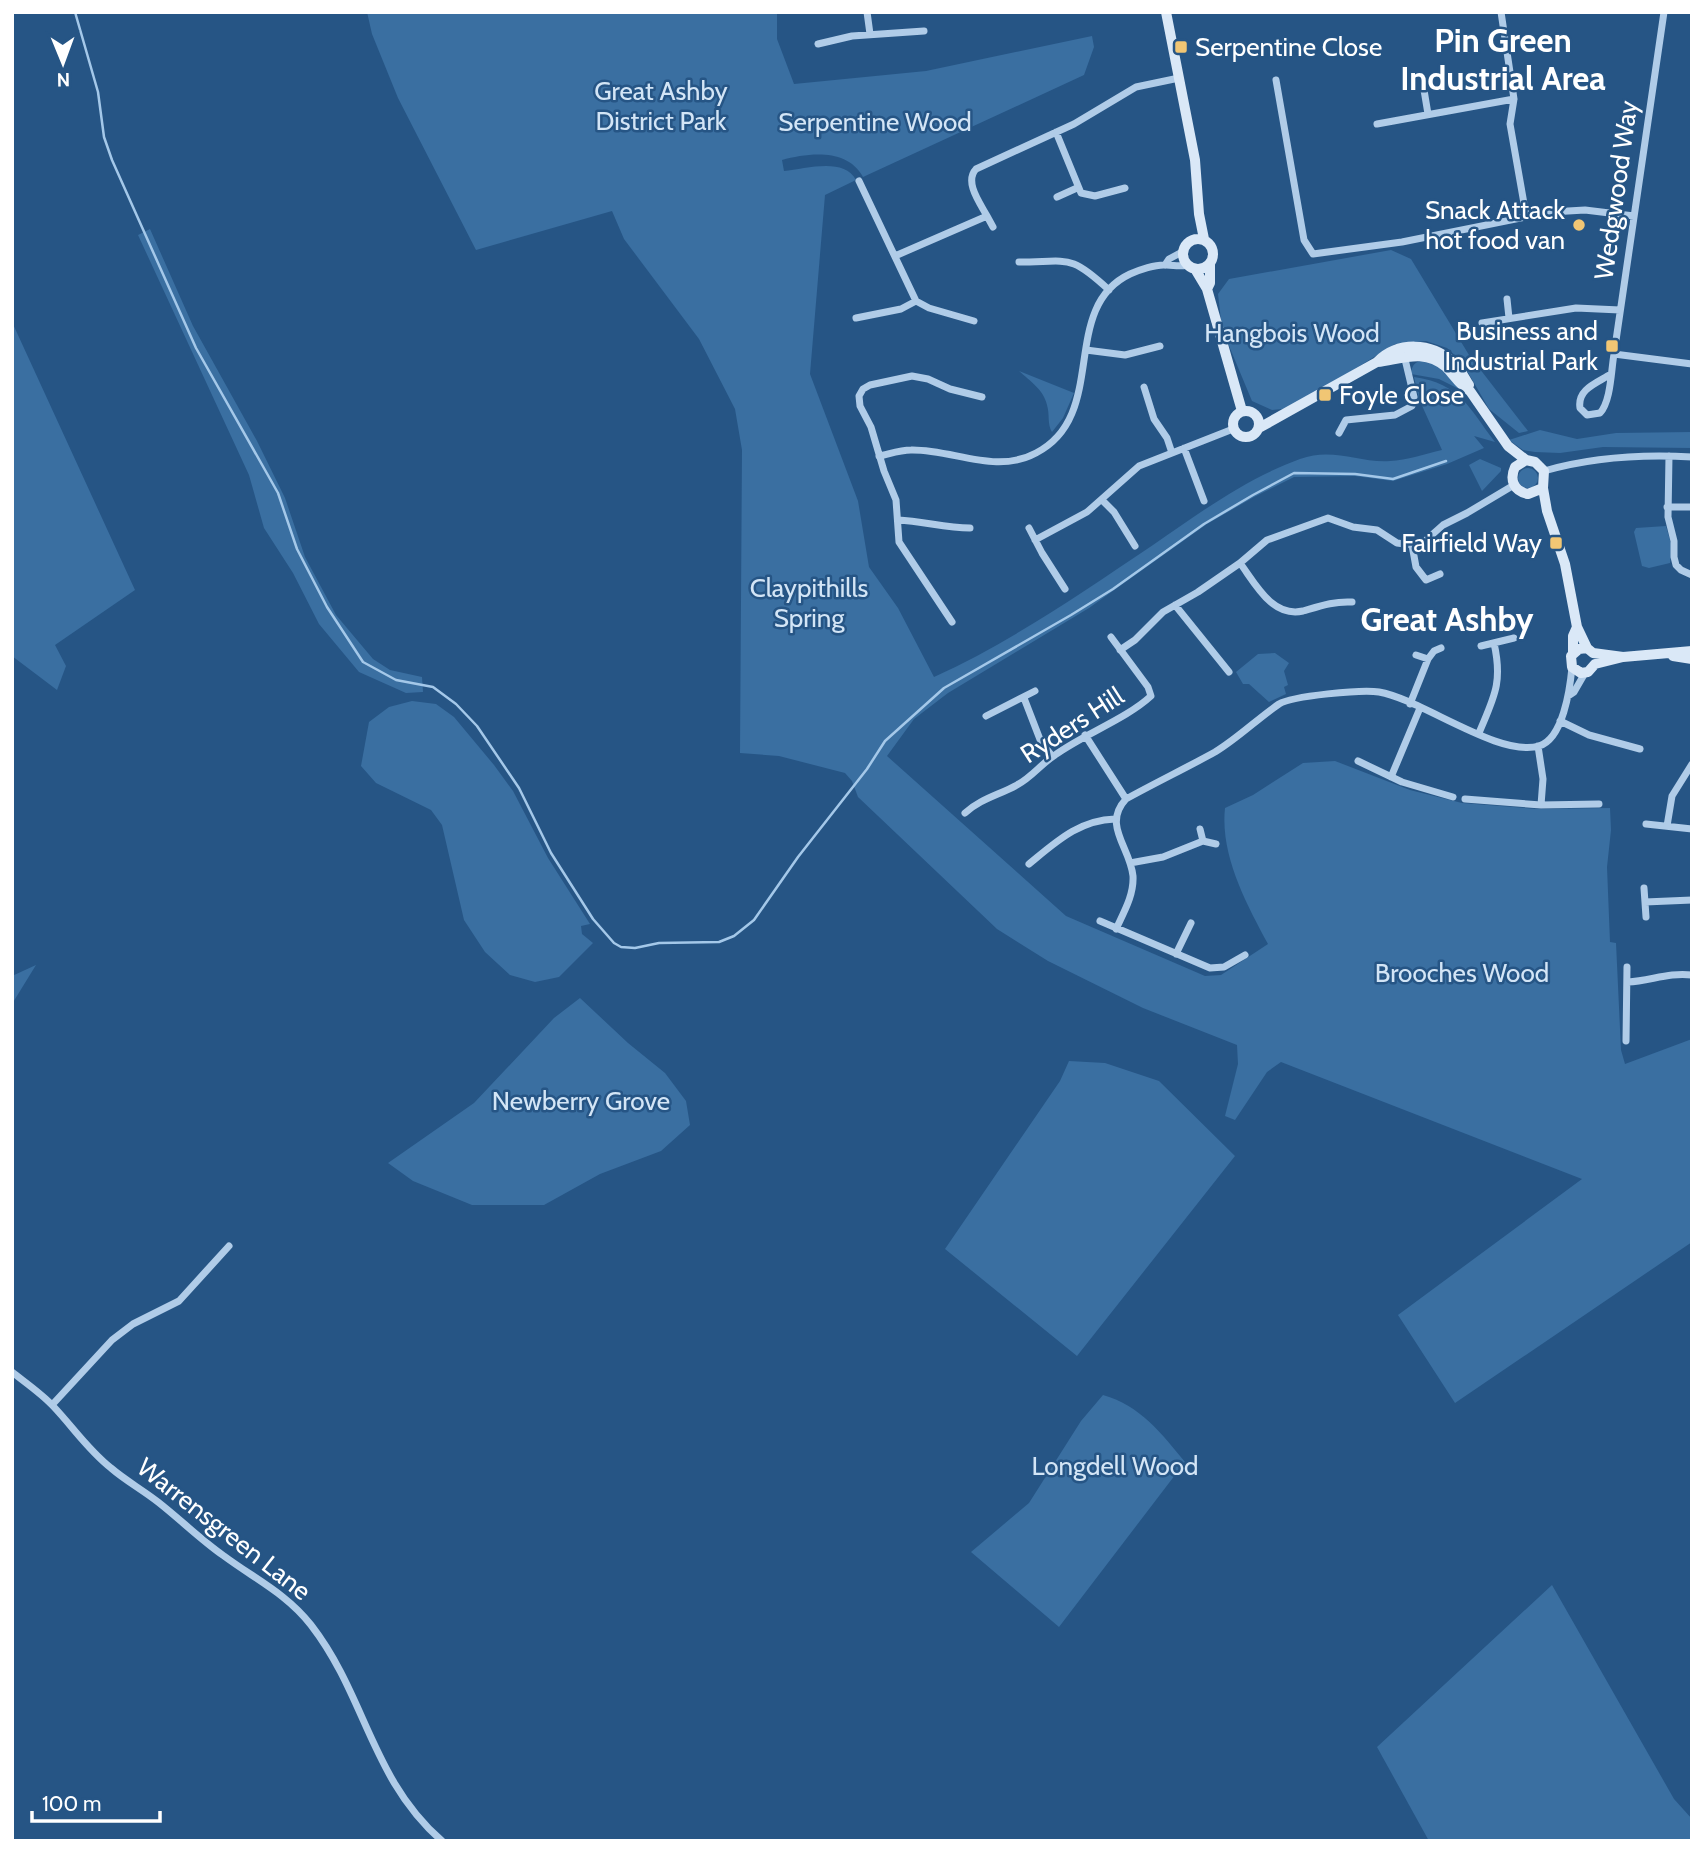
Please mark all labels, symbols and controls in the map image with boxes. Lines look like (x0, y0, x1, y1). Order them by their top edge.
district label: Pin Green Industrial Area (1400, 20, 1606, 98)
north arrow (28, 28, 98, 98)
place label: Serpentine Close (1195, 31, 1382, 63)
marker: Serpentine Close (1173, 39, 1189, 55)
text: N (56, 68, 70, 91)
park label: Great Ashby District Park (594, 75, 728, 137)
street label: Wedgwood Way (1588, 98, 1644, 282)
park label: Serpentine Wood (778, 106, 972, 138)
place label: Snack Attack hot food van (1425, 194, 1565, 256)
marker: Snack Attack hot food van (1571, 217, 1587, 233)
place label: Business and Industrial Park (1444, 315, 1598, 377)
park label: Hangbois Wood (1204, 317, 1380, 349)
marker: Business and Industrial Park (1604, 338, 1620, 354)
place label: Foyle Close (1339, 379, 1464, 411)
marker: Foyle Close (1317, 387, 1333, 403)
place label: Fairfield Way (1401, 527, 1542, 559)
marker: Fairfield Way (1548, 535, 1564, 551)
park label: Claypithills Spring (750, 572, 869, 634)
district label: Great Ashby (1360, 599, 1534, 639)
street label: Ryders Hill (1014, 680, 1130, 770)
park label: Brooches Wood (1375, 957, 1549, 989)
park label: Newberry Grove (492, 1085, 670, 1117)
park label: Longdell Wood (1031, 1450, 1199, 1482)
street label: Warrensgreen Lane (131, 1451, 317, 1607)
scale bar (32, 1780, 159, 1824)
text: 100 m (42, 1791, 101, 1816)

